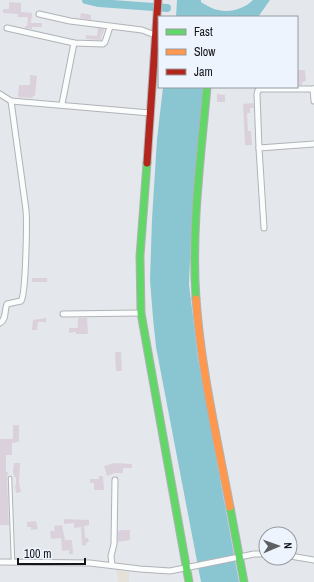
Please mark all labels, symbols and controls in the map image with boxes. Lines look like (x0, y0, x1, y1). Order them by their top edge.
legend (158, 16, 298, 88)
text: Fast (194, 24, 213, 40)
text: Slow (194, 44, 216, 60)
text: Jam (194, 64, 213, 80)
north arrow (258, 526, 298, 566)
scale bar (18, 540, 85, 566)
text: N (281, 542, 295, 549)
text: 100 m (24, 546, 51, 562)

